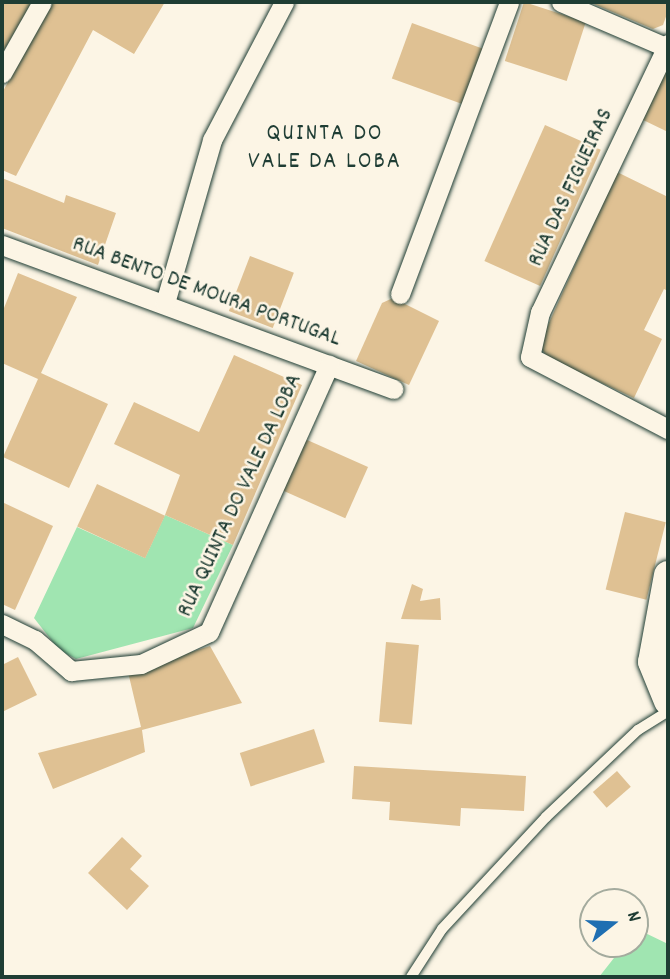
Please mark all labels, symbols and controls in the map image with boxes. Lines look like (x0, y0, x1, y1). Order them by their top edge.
street label: RUA DAS FIGUEIRAS (523, 104, 621, 272)
district label: QUINTA DO VALE DA LOBA (250, 121, 400, 177)
street label: RUA BENTO DE MOURA PORTUGAL (68, 232, 344, 354)
street label: RUA QUINTA DO VALE DA LOBA (173, 370, 309, 622)
north arrow (579, 888, 649, 958)
text: N (618, 908, 647, 926)

